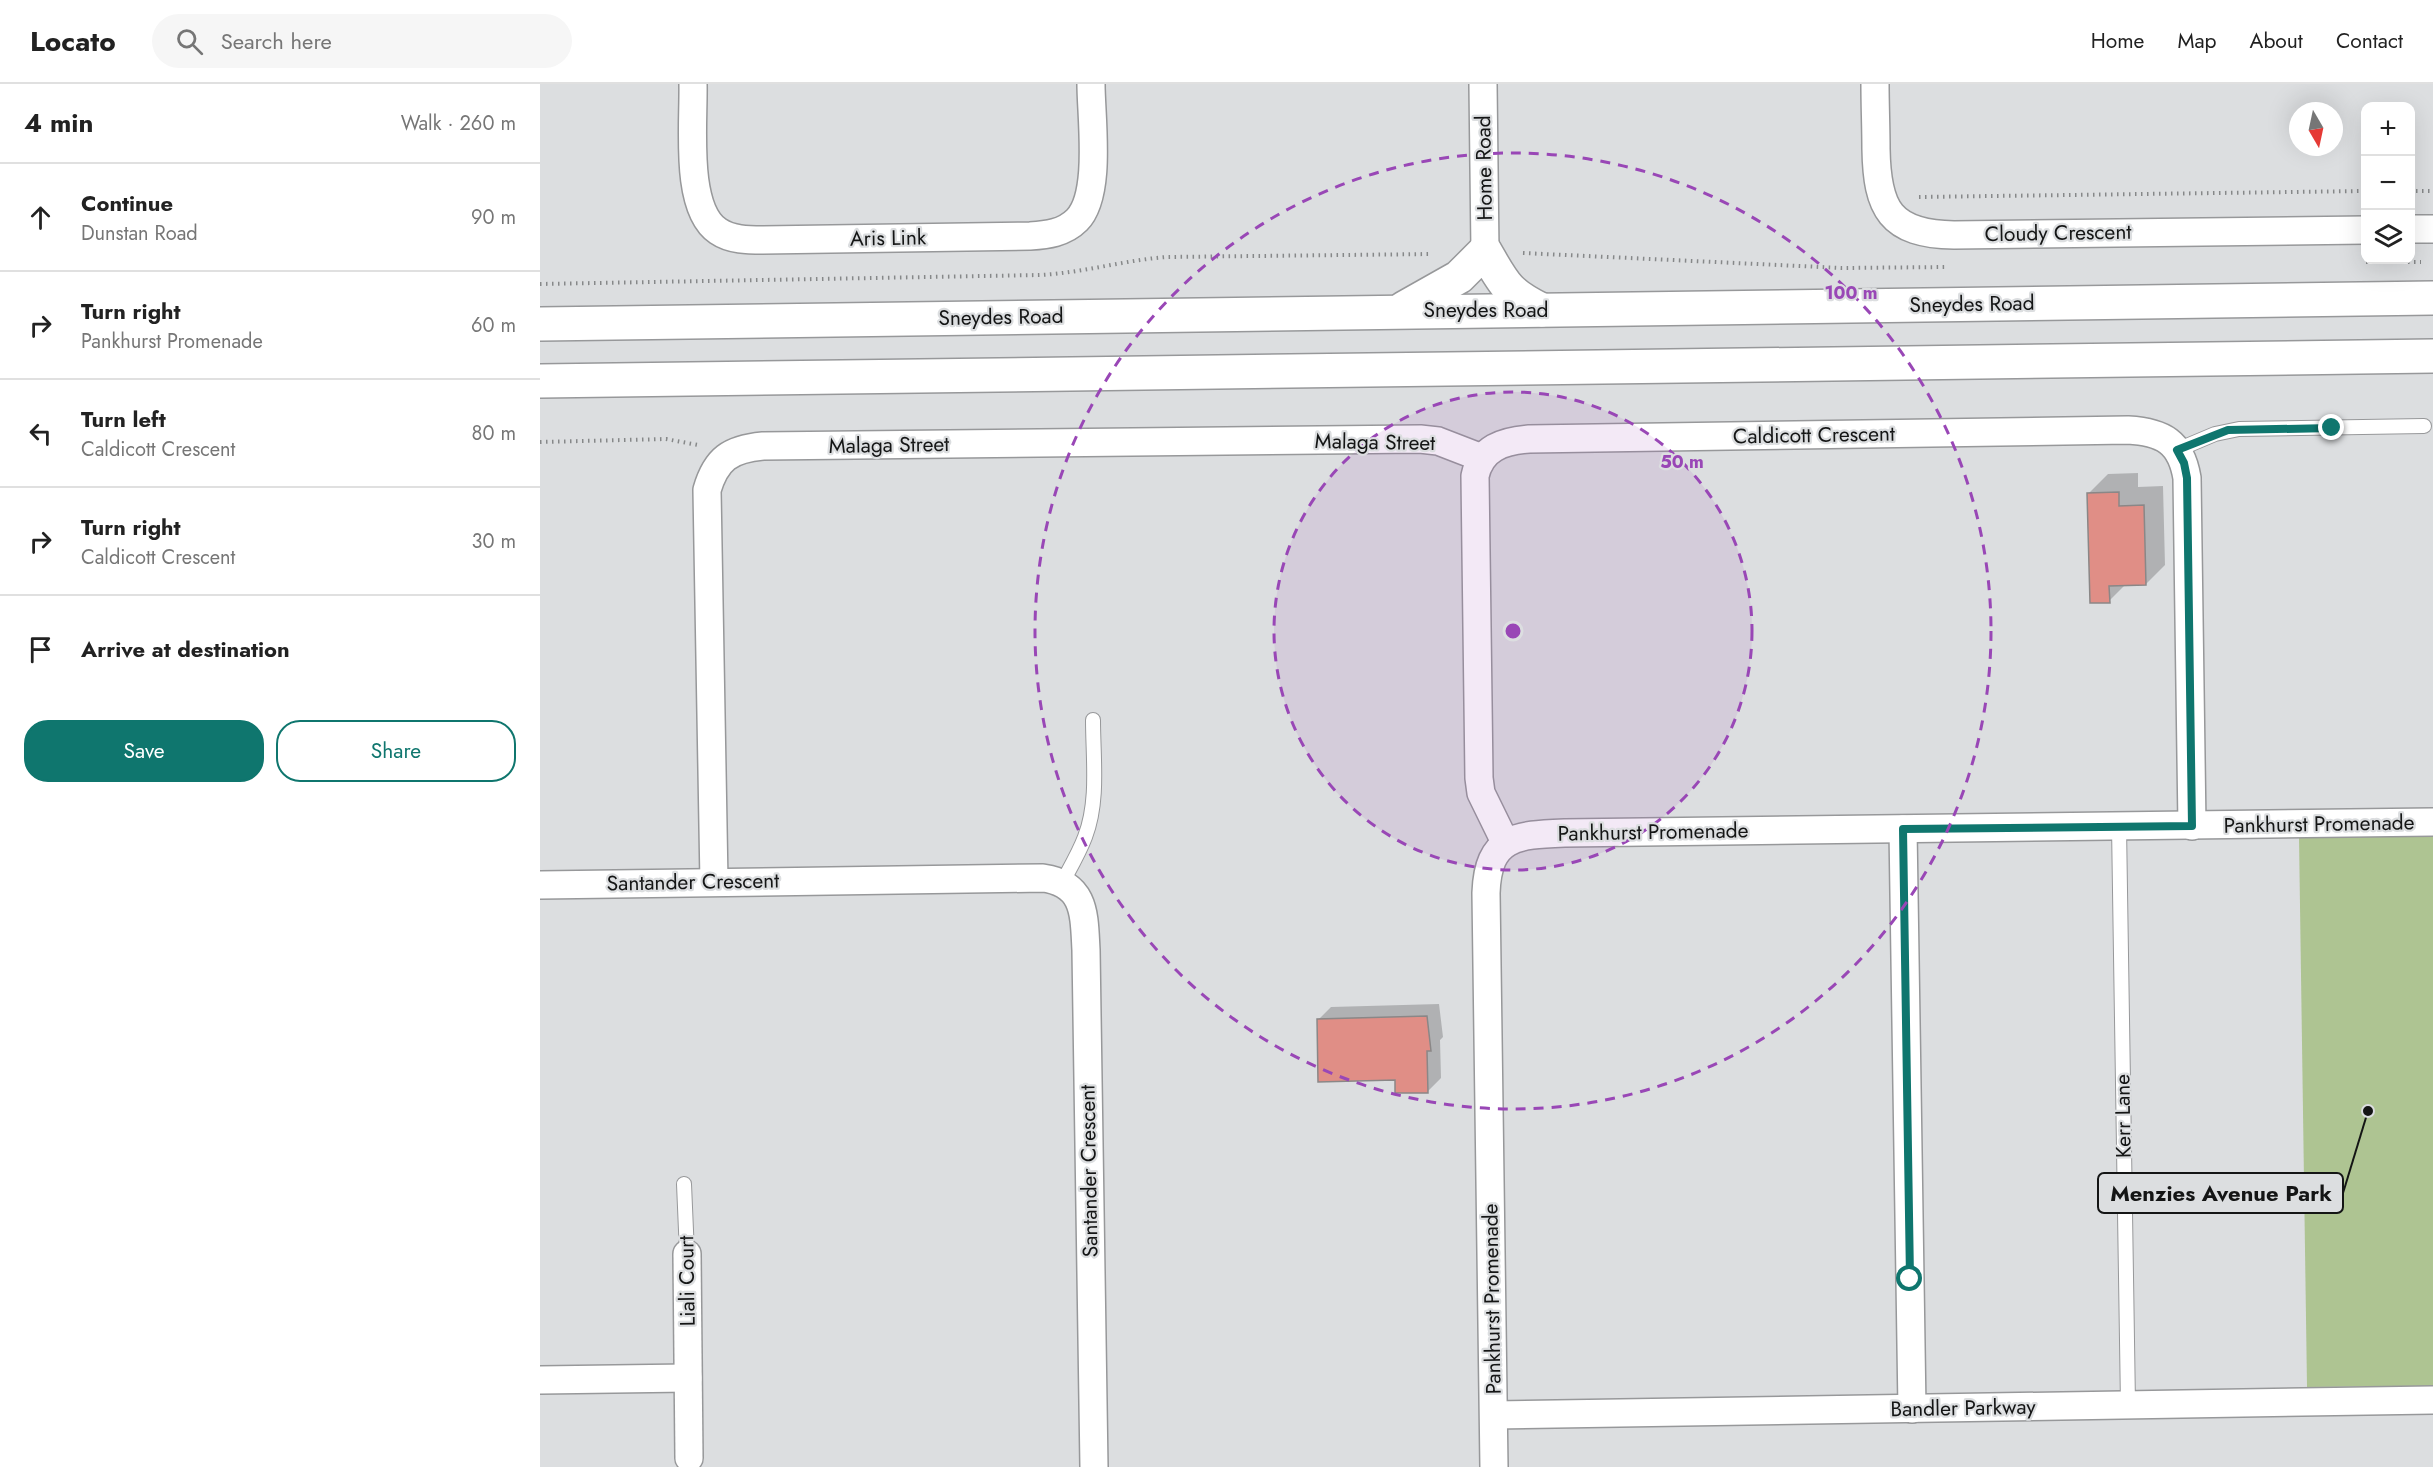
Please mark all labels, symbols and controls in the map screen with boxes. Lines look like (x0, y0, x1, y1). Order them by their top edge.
search box (152, 14, 572, 68)
text: Locato (30, 21, 116, 62)
icon: search (173, 25, 206, 58)
text: Search here (221, 25, 332, 57)
text: Home (2091, 26, 2144, 56)
text: Map (2177, 26, 2217, 56)
text: About (2250, 26, 2303, 56)
text: Contact (2336, 26, 2403, 56)
north arrow (2289, 102, 2343, 156)
map controls (2361, 102, 2415, 264)
button: + (2361, 102, 2415, 156)
text: 4 min (24, 104, 93, 142)
text: Walk · 260 m (401, 109, 516, 138)
street label: Home Road (1468, 115, 1500, 221)
button: − (2361, 156, 2415, 210)
text: Continue (81, 187, 173, 219)
icon: ahead (24, 201, 57, 234)
text: 90 m (471, 203, 516, 232)
button: layers (2361, 210, 2415, 264)
street label: Cloudy Crescent (1984, 217, 2132, 249)
text: Dunstan Road (81, 219, 198, 248)
street label: Aris Link (850, 222, 927, 254)
text: 100 m (1824, 280, 1878, 306)
street label: Sneydes Road (1909, 288, 2035, 320)
text: Turn right (81, 295, 181, 327)
street label: Sneydes Road (1423, 295, 1549, 325)
street label: Sneydes Road (938, 301, 1064, 333)
icon: right (24, 309, 57, 342)
text: 60 m (471, 311, 516, 340)
text: Pankhurst Promenade (81, 327, 263, 356)
text: Turn left (81, 403, 166, 435)
route end (2318, 414, 2344, 440)
icon: left (24, 417, 57, 450)
text: 80 m (471, 419, 516, 448)
street label: Caldicott Crescent (1733, 419, 1895, 451)
street label: Malaga Street (1314, 426, 1436, 458)
street label: Malaga Street (828, 429, 950, 461)
text: Caldicott Crescent (81, 435, 235, 464)
text: 50 m (1660, 449, 1704, 475)
text: Turn right (81, 511, 181, 543)
icon: right (24, 525, 57, 558)
text: 30 m (471, 527, 516, 556)
text: Caldicott Crescent (81, 543, 235, 572)
centre of rings (1503, 621, 1523, 641)
icon: arrive (24, 633, 57, 666)
text: Arrive at destination (81, 633, 290, 665)
button: Save (24, 720, 264, 782)
button: Share (276, 720, 516, 782)
street label: Pankhurst Promenade (2223, 807, 2415, 841)
street label: Pankhurst Promenade (1557, 815, 1749, 849)
street label: Santander Crescent (606, 865, 780, 899)
street label: Kerr Lane (2107, 1073, 2139, 1158)
street label: Santander Crescent (1072, 1084, 1106, 1258)
callout: Menzies Avenue Park (2098, 1173, 2343, 1213)
text: Menzies Avenue Park (2110, 1177, 2332, 1209)
street label: Pankhurst Promenade (1475, 1203, 1509, 1395)
street label: Liali Court (671, 1235, 703, 1327)
route start (1896, 1265, 1922, 1291)
street label: Bandler Parkway (1890, 1392, 2037, 1424)

